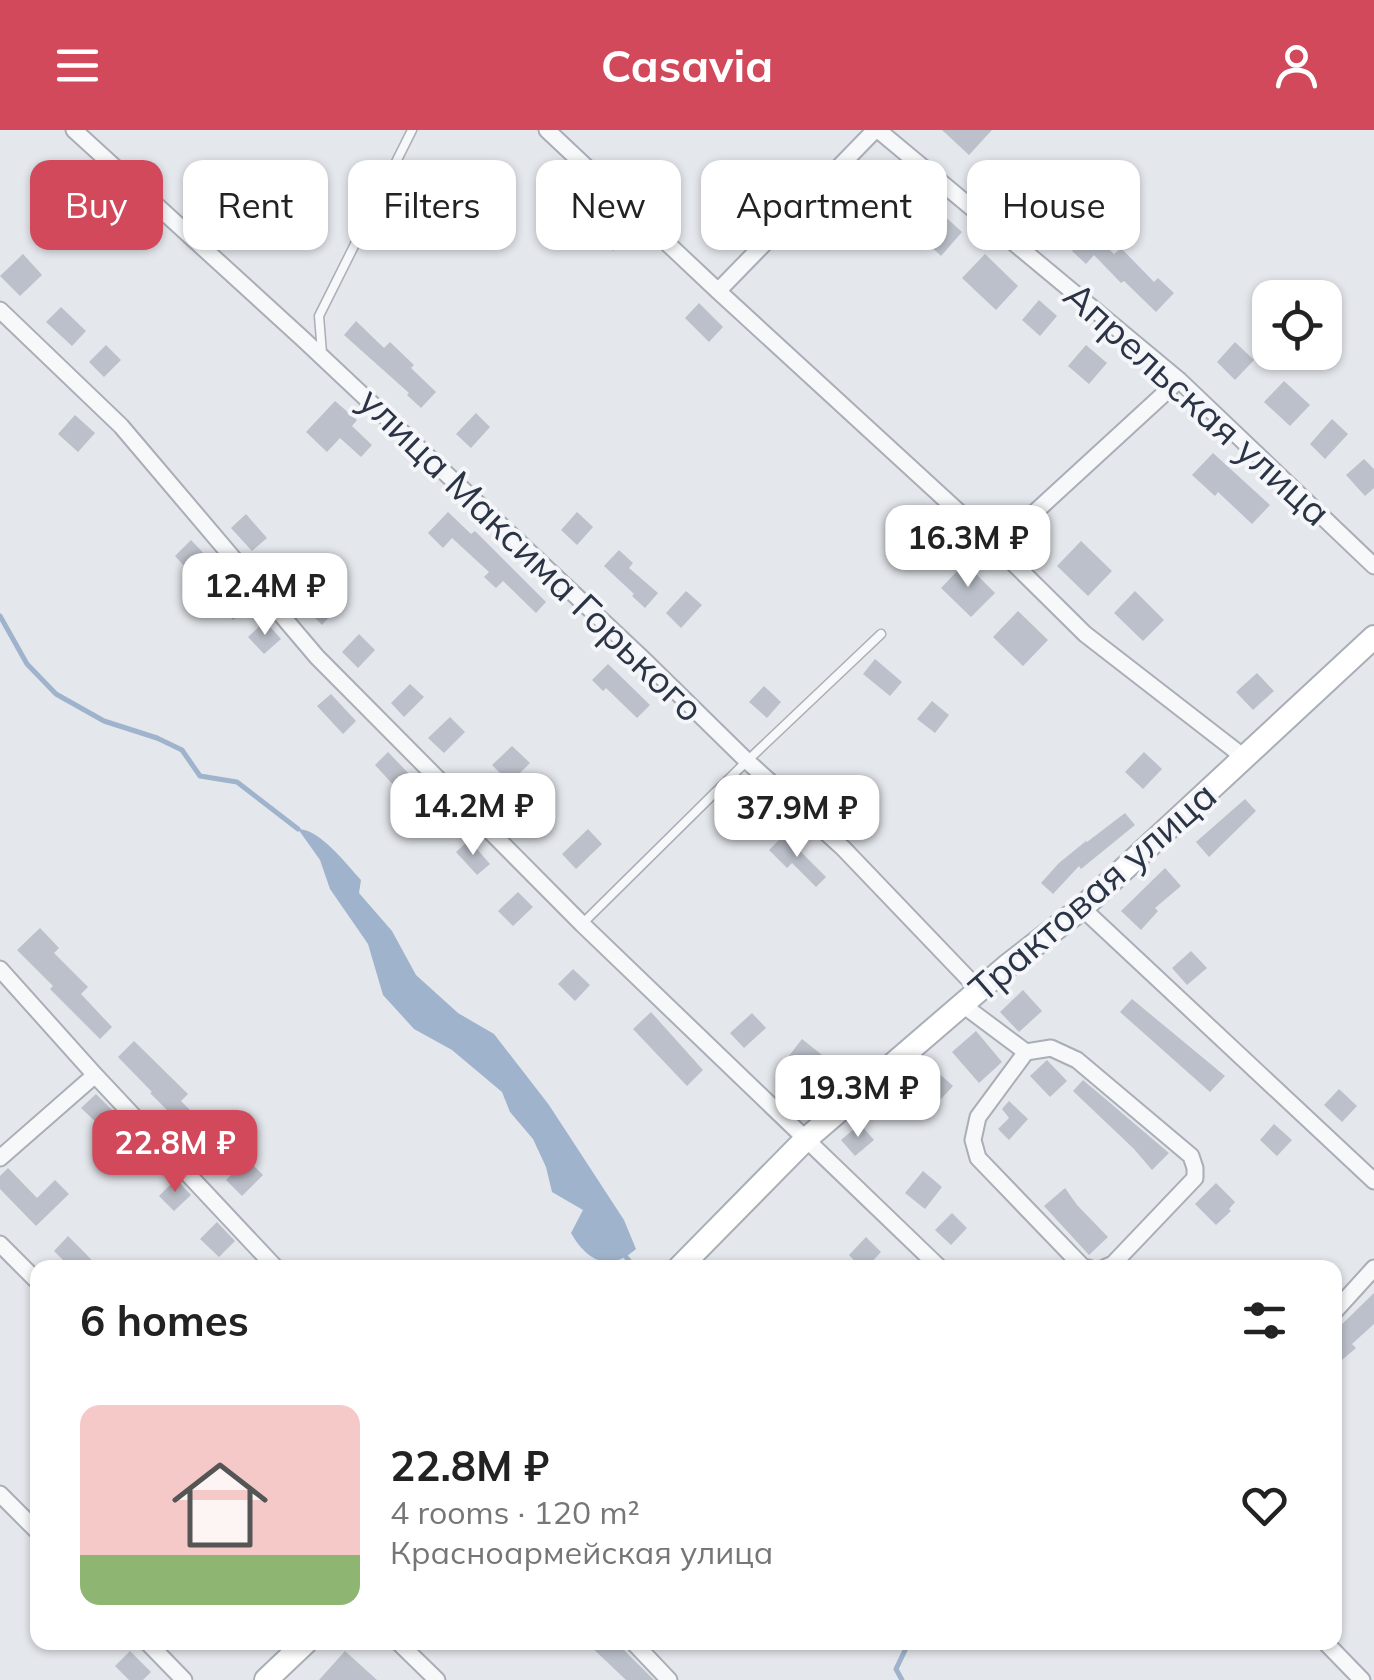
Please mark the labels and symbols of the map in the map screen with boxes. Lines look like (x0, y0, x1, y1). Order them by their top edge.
street label: Апрельская улица (1054, 271, 1341, 536)
street label: улица Максима Горького (349, 377, 714, 732)
pin: 16.3M ₽ (876, 505, 1060, 590)
pin: 12.4M ₽ (173, 553, 357, 638)
street label: Трактовая улица (959, 771, 1226, 1012)
pin: 14.2M ₽ (381, 773, 565, 858)
pin: 37.9M ₽ (705, 775, 889, 860)
pin: 19.3M ₽ (766, 1055, 950, 1140)
pin: 22.8M ₽ (83, 1110, 267, 1195)

